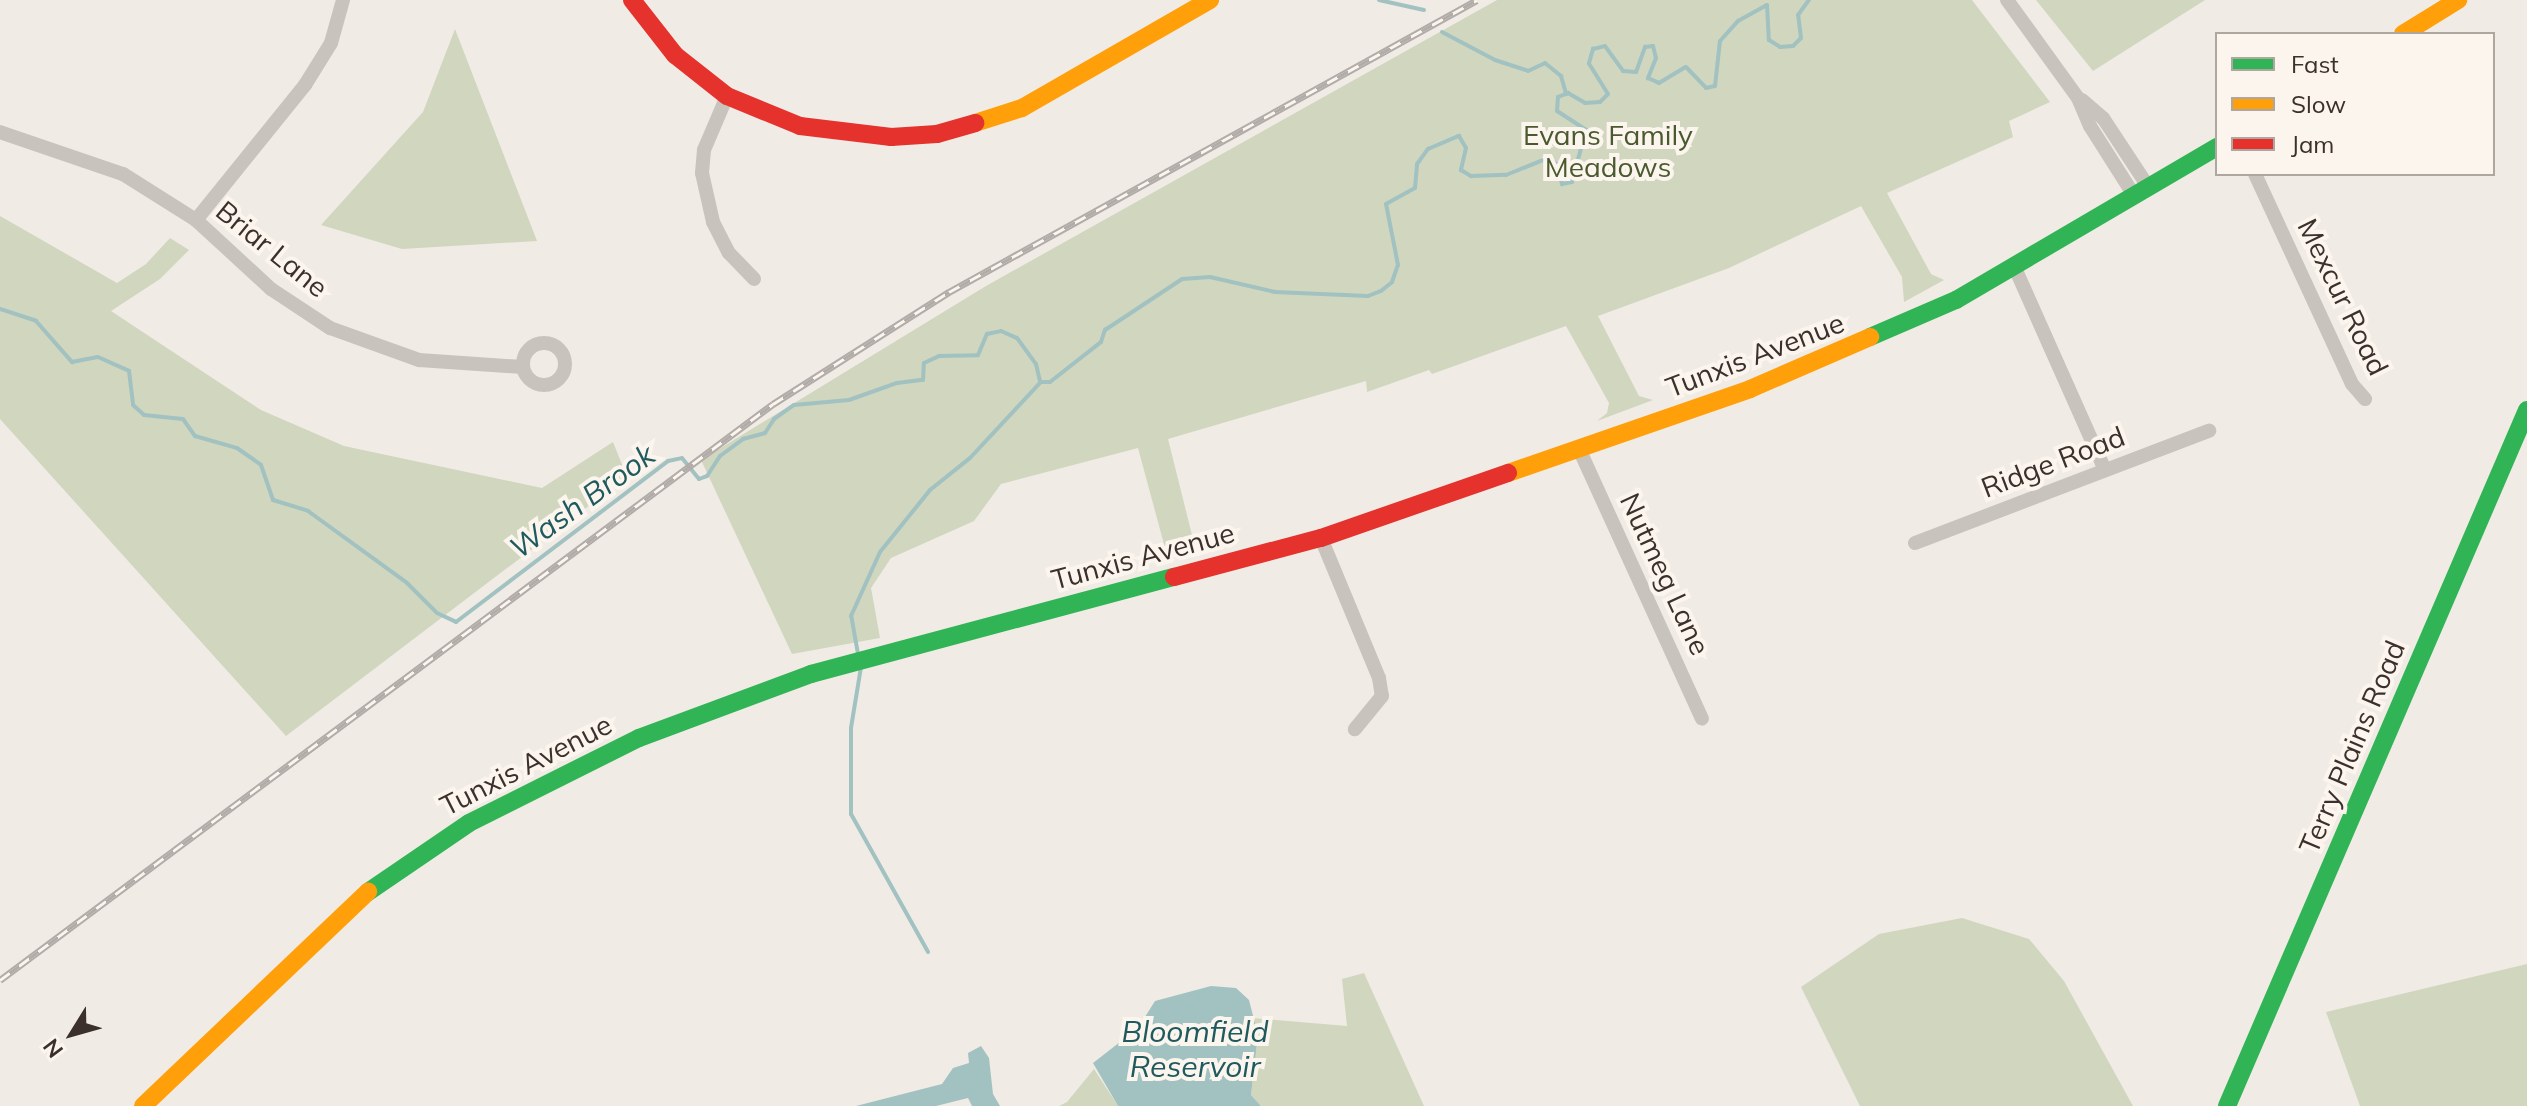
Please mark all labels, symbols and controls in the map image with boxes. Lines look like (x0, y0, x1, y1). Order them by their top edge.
legend (2215, 32, 2495, 176)
text: Fast (2291, 49, 2339, 79)
text: Slow (2291, 89, 2346, 119)
park label: Evans Family Meadows (1523, 118, 1693, 184)
text: Jam (2291, 129, 2334, 159)
street label: Briar Lane (209, 194, 335, 304)
street label: Mexcur Road (2291, 213, 2395, 381)
street label: Tunxis Avenue (1661, 306, 1849, 404)
street label: Ridge Road (1977, 419, 2129, 505)
water label: Wash Brook (502, 436, 662, 566)
street label: Nutmeg Lane (1613, 488, 1717, 660)
street label: Tunxis Avenue (1048, 515, 1238, 597)
street label: Terry Plains Road (2292, 636, 2412, 858)
street label: Tunxis Avenue (435, 707, 617, 823)
north arrow (32, 994, 112, 1074)
water label: Bloomfield Reservoir (1122, 1013, 1268, 1084)
text: N (37, 1033, 69, 1064)

